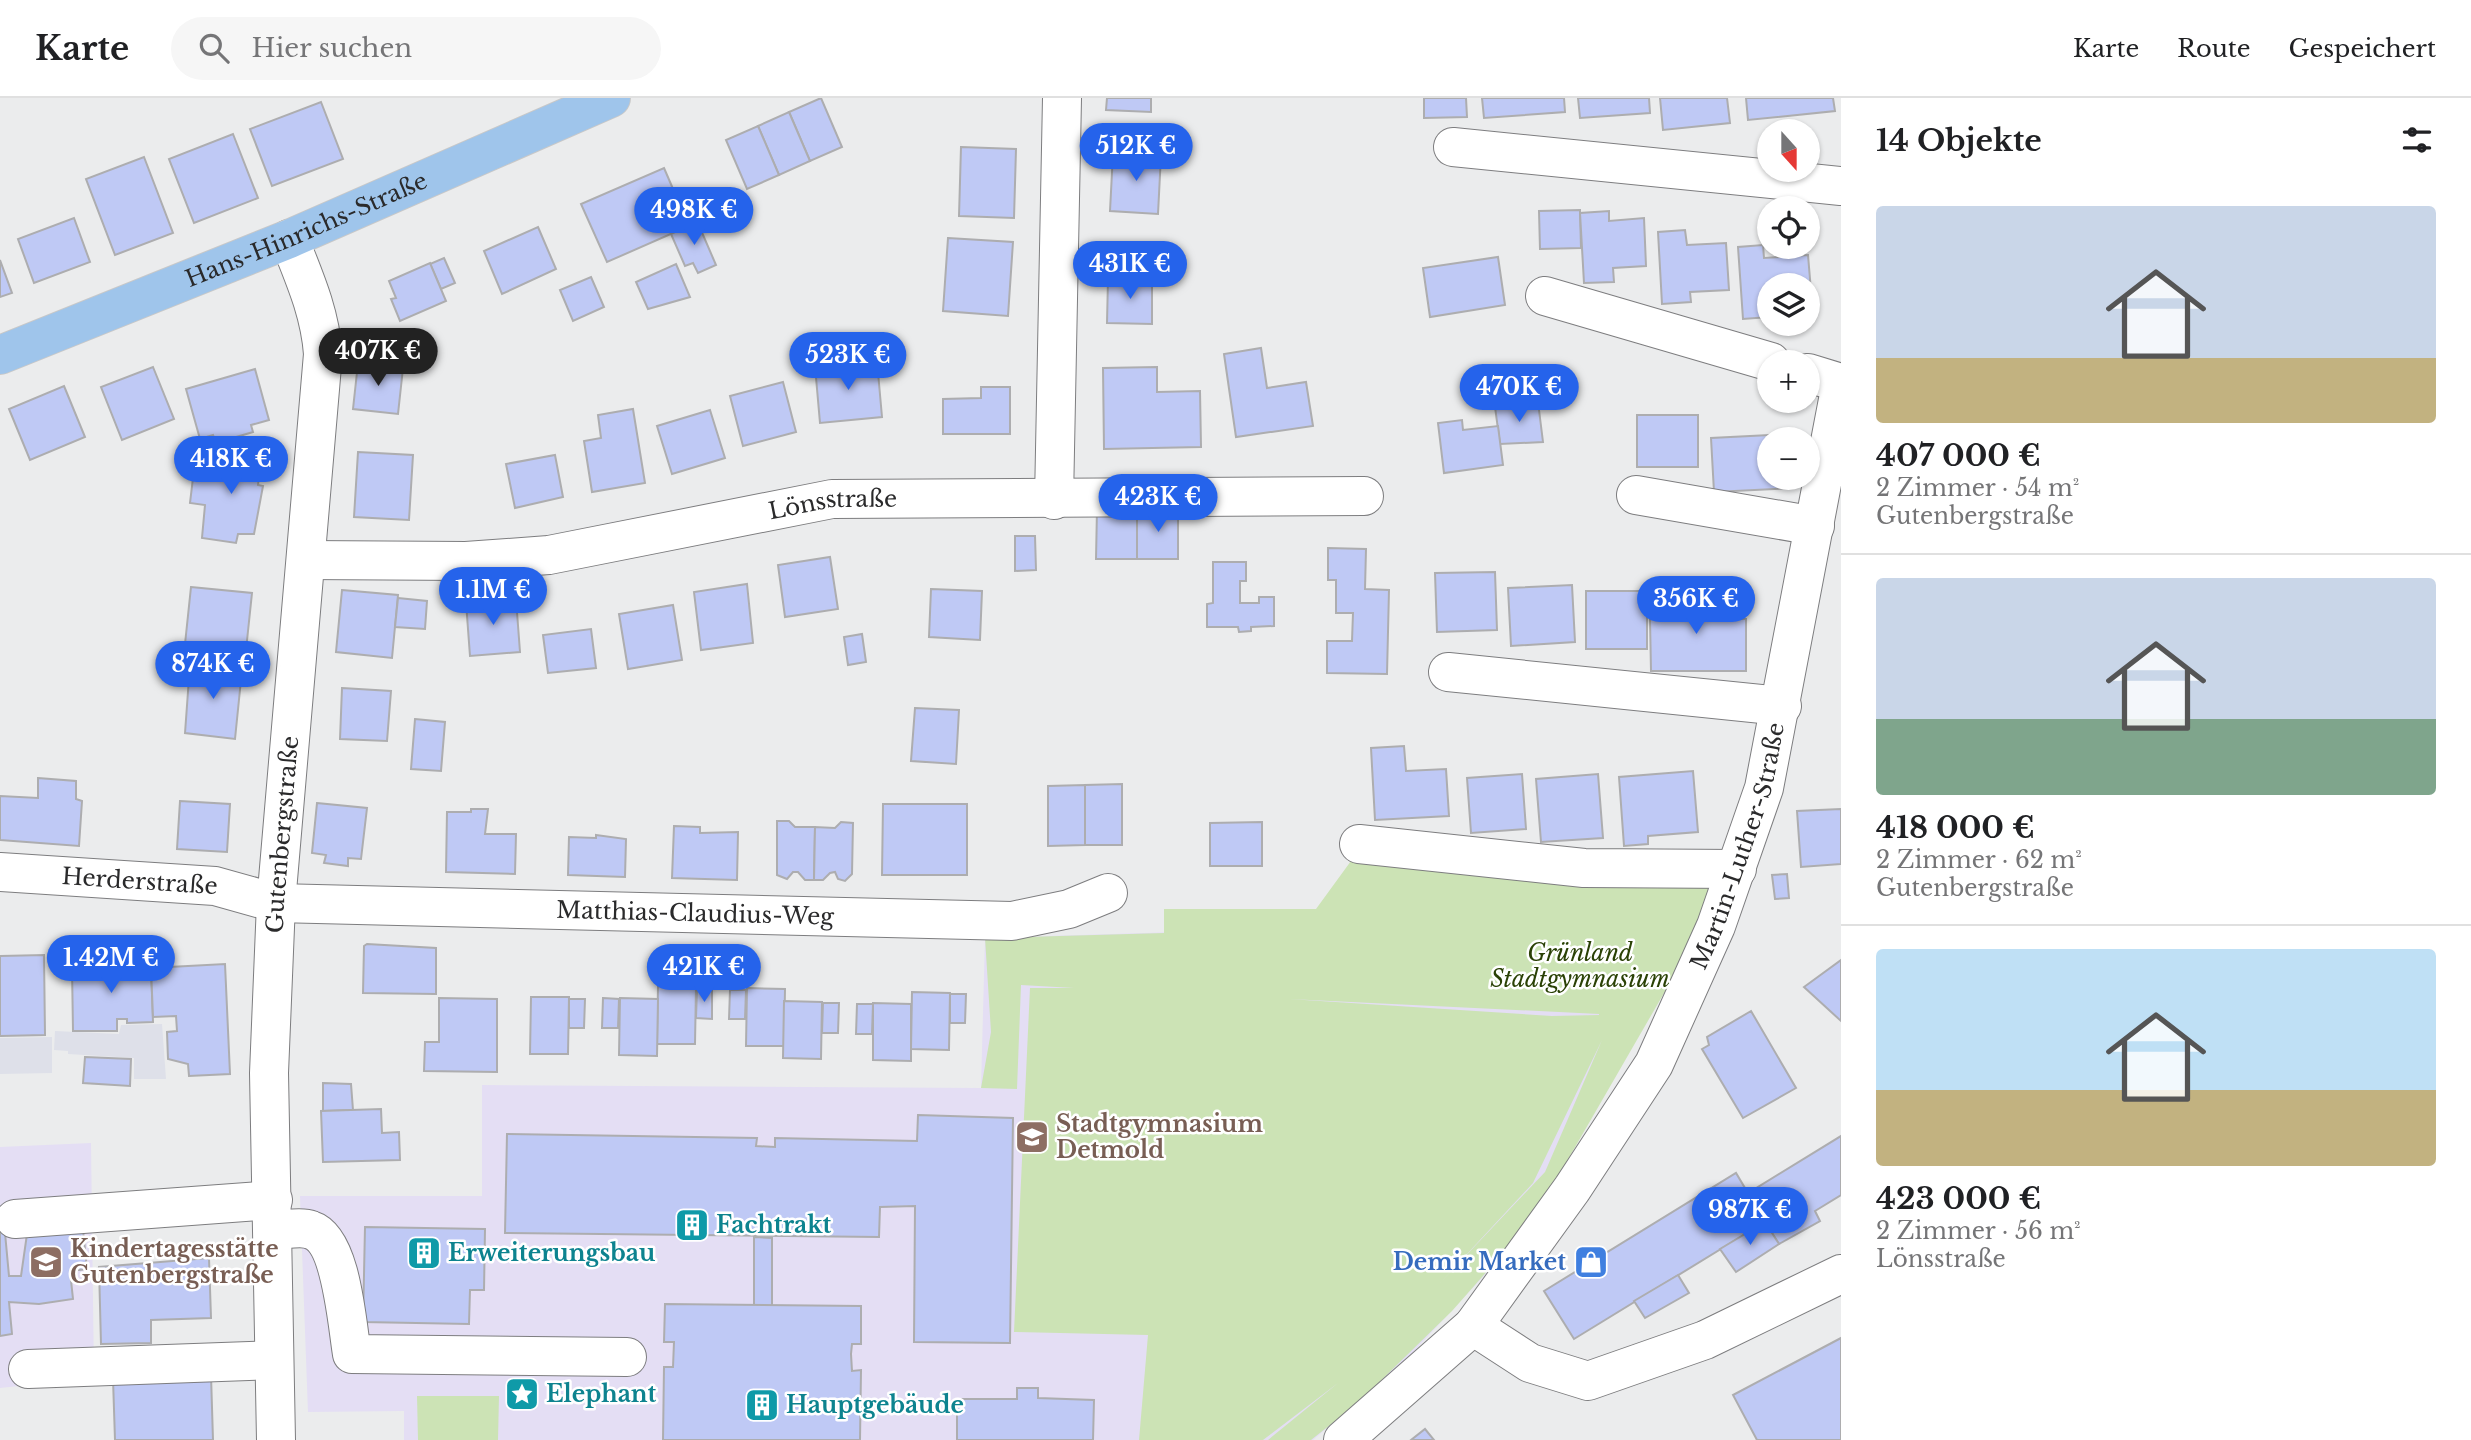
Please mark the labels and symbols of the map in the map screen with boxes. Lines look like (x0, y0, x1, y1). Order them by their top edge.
north arrow (1757, 119, 1820, 182)
pin: 512K € (1079, 123, 1193, 183)
street label: Hans-Hinrichs-Straße (181, 166, 432, 293)
pin: 498K € (637, 188, 751, 247)
pin: 431K € (1073, 242, 1187, 301)
pin: 407K € (321, 328, 435, 388)
pin: 523K € (791, 332, 905, 392)
pin: 470K € (1462, 364, 1576, 424)
pin: 418K € (174, 436, 288, 496)
pin: 423K € (1101, 474, 1215, 534)
street label: Lönsstraße (766, 485, 897, 525)
pin: 1.1M € (436, 568, 550, 627)
pin: 356K € (1639, 576, 1753, 636)
pin: 874K € (156, 642, 270, 701)
street label: Martin-Luther-Straße (1684, 720, 1790, 974)
street label: Gutenbergstraße (261, 735, 304, 934)
street label: Herderstraße (61, 862, 219, 900)
street label: Matthias-Claudius-Weg (556, 896, 835, 931)
pin: 1.42M € (46, 936, 176, 995)
park label: Grünland Stadtgymnasium (1490, 939, 1670, 993)
pin: 421K € (647, 944, 761, 1004)
place label: Stadtgymnasium Detmold (1056, 1110, 1263, 1164)
school or university icon: Stadtgymnasium Detmold (1013, 1118, 1051, 1156)
pin: 987K € (1693, 1188, 1807, 1247)
building icon: Fachtrakt (673, 1206, 711, 1244)
place label: Fachtrakt (716, 1211, 832, 1239)
building icon: Erweiterungsbau (405, 1234, 443, 1272)
place label: Kindertagesstätte Gutenbergstraße (70, 1235, 279, 1289)
place label: Erweiterungsbau (448, 1239, 656, 1267)
school or university icon: Kindertagesstätte Gutenbergstraße (27, 1243, 65, 1281)
shop icon: Demir Market (1572, 1243, 1610, 1281)
place label: Demir Market (1393, 1248, 1566, 1276)
place icon: Elephant (503, 1375, 541, 1413)
place label: Elephant (546, 1380, 657, 1408)
building icon: Hauptgebäude (743, 1386, 781, 1424)
place label: Hauptgebäude (786, 1391, 964, 1419)

